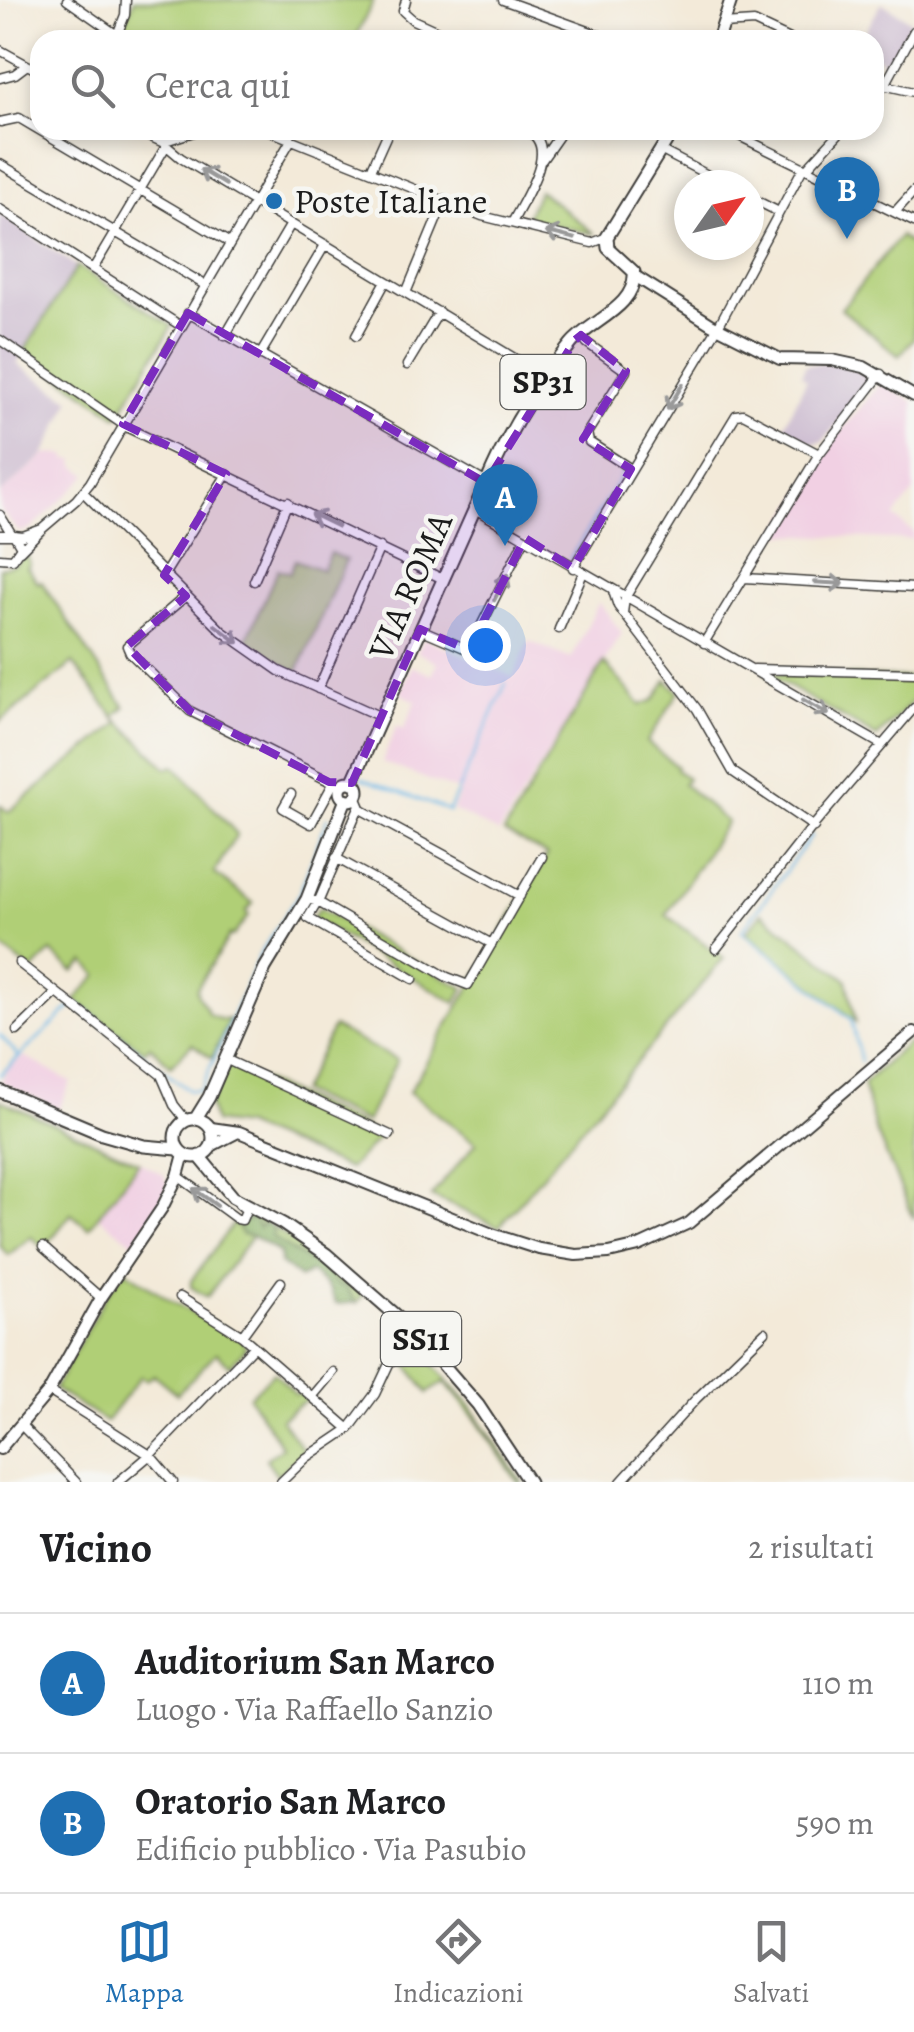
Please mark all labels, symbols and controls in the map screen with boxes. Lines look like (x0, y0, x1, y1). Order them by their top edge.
search box (30, 30, 884, 140)
icon: search (65, 58, 120, 113)
text: Cerca qui (145, 59, 291, 111)
pin: B (814, 156, 880, 239)
one-way arrow (199, 167, 228, 187)
north arrow (674, 170, 764, 260)
place label: Poste Italiane (294, 177, 487, 225)
marker: Poste Italiane (263, 190, 285, 212)
one-way arrow (545, 225, 577, 243)
road number: SP31 (500, 355, 586, 409)
one-way arrow (665, 383, 685, 411)
pin: A (472, 464, 538, 546)
street label: VIA ROMA (356, 504, 464, 668)
one-way arrow (310, 509, 340, 528)
one-way arrow (492, 572, 511, 602)
one-way arrow (813, 574, 845, 593)
your location (460, 620, 511, 671)
one-way arrow (213, 624, 240, 645)
one-way arrow (801, 697, 830, 717)
one-way arrow (192, 1186, 220, 1207)
road number: SS11 (381, 1312, 461, 1366)
text: Vicino (40, 1519, 152, 1576)
text: 2 risultati (748, 1525, 874, 1569)
text: Auditorium San Marco (135, 1635, 495, 1687)
text: A (62, 1661, 83, 1705)
text: 110 m (802, 1661, 874, 1705)
text: Luogo · Via Raffaello Sanzio (135, 1687, 493, 1731)
text: Oratorio San Marco (135, 1775, 446, 1827)
text: B (62, 1801, 83, 1845)
text: 590 m (796, 1801, 874, 1845)
text: Edificio pubblico · Via Pasubio (135, 1827, 526, 1871)
tab: Mappa (105, 1914, 184, 2012)
tab: Indicazioni (393, 1914, 524, 2012)
tab: Salvati (733, 1914, 809, 2012)

